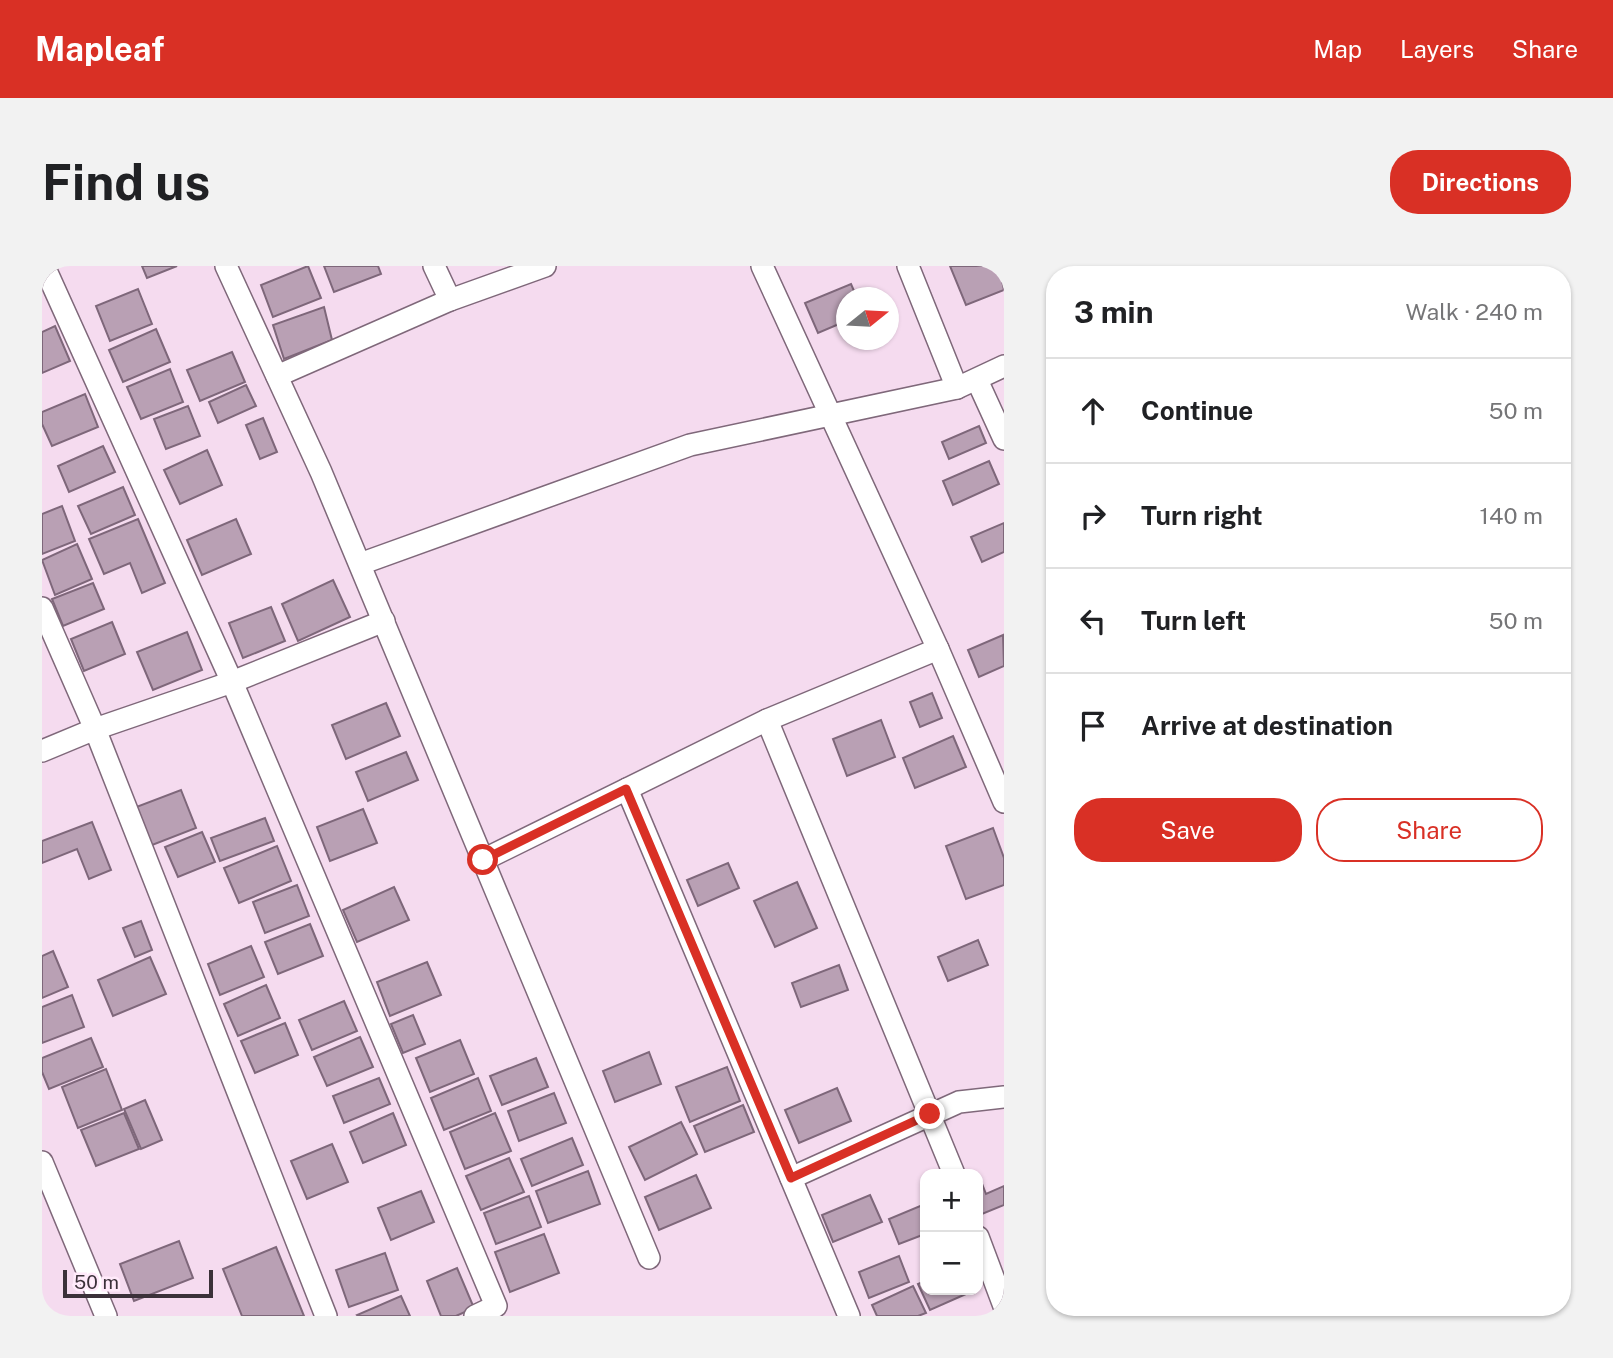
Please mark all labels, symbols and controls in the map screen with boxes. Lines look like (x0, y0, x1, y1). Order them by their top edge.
text: Mapleaf (35, 30, 164, 68)
text: Map (1313, 35, 1362, 63)
text: Layers (1400, 35, 1474, 63)
text: Share (1512, 35, 1578, 63)
button: Directions (1390, 150, 1571, 214)
text: Find us (42, 153, 210, 211)
north arrow (836, 287, 899, 350)
text: 3 min (1074, 294, 1153, 330)
text: Walk · 240 m (1406, 298, 1543, 325)
icon: ahead (1074, 392, 1112, 430)
text: Continue (1141, 395, 1253, 426)
text: 50 m (1489, 397, 1543, 424)
icon: right (1074, 497, 1112, 535)
text: Turn right (1141, 500, 1263, 531)
text: 140 m (1480, 502, 1543, 529)
icon: left (1074, 602, 1112, 640)
text: Turn left (1141, 605, 1246, 636)
text: 50 m (1489, 607, 1543, 634)
icon: arrive (1074, 707, 1112, 745)
text: Arrive at destination (1141, 710, 1393, 741)
button: Save (1074, 798, 1302, 862)
button: Share (1316, 798, 1543, 862)
route start (467, 844, 498, 875)
route end (914, 1098, 945, 1129)
map controls (920, 1169, 983, 1295)
button: + (920, 1169, 983, 1232)
button: − (920, 1232, 983, 1295)
scale bar (63, 1267, 214, 1299)
text: 50 m (74, 1271, 119, 1293)

